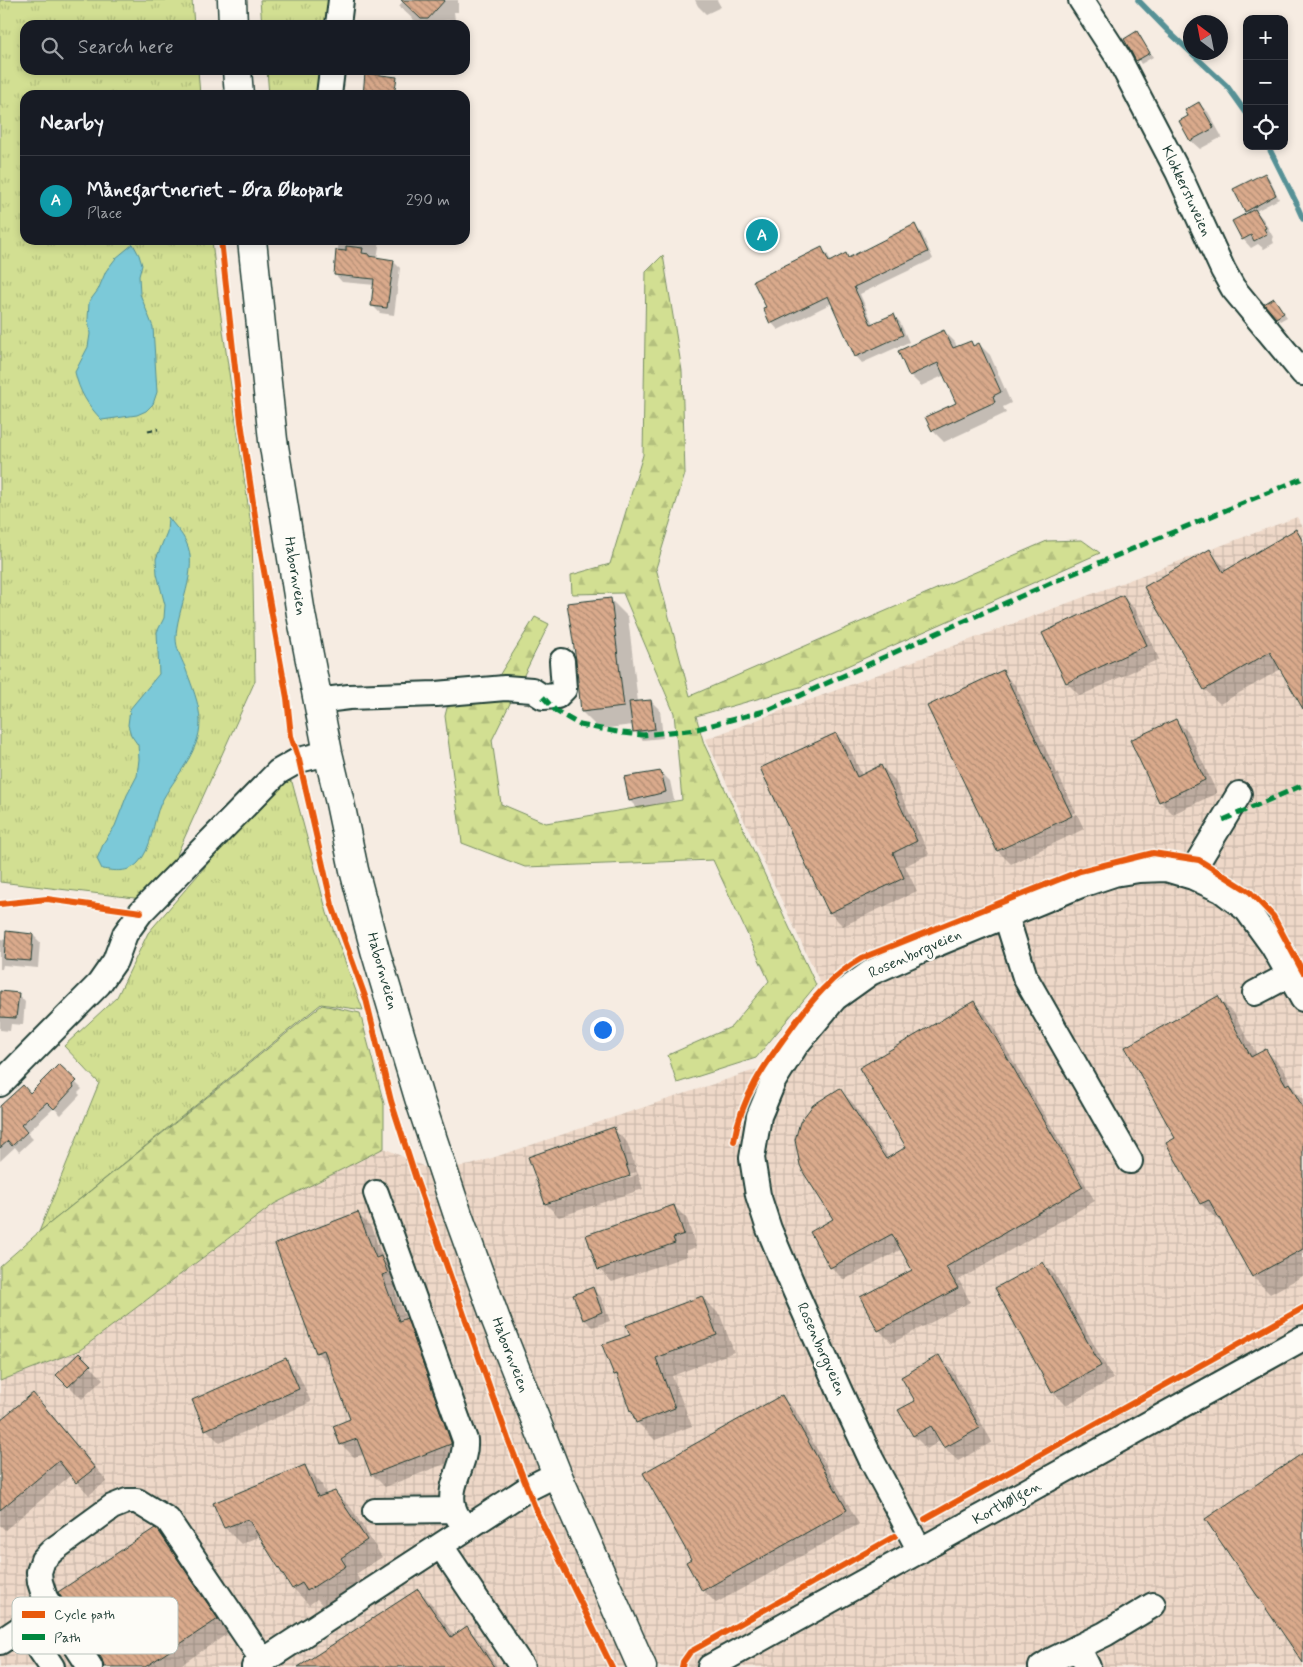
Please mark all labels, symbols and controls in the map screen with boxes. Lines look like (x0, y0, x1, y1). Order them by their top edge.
north arrow (1183, 15, 1228, 60)
map controls (1243, 15, 1288, 150)
button: + (1243, 15, 1288, 60)
search box (20, 20, 470, 75)
icon: search (38, 34, 66, 62)
text: Search here (78, 35, 174, 60)
button: − (1243, 60, 1288, 105)
button: locate (1243, 105, 1288, 150)
text: Nearby (40, 109, 104, 137)
street label: Klokkerstuveien (1156, 142, 1216, 240)
text: Månegartneriet - Øra Økopark (87, 178, 343, 203)
text: A (51, 190, 61, 211)
text: 290 m (406, 190, 450, 211)
text: Place (87, 203, 122, 224)
pin: A (746, 216, 778, 254)
street label: Habornveien (279, 535, 311, 617)
street label: Rosenborgveien (866, 925, 965, 984)
street label: Habornveien (361, 930, 403, 1012)
your location (590, 1017, 616, 1043)
street label: Rosenborgveien (791, 1300, 850, 1399)
street label: Habornveien (486, 1314, 534, 1396)
street label: Kortbølgen (969, 1476, 1046, 1531)
legend (12, 1597, 178, 1654)
text: Cycle path (54, 1606, 115, 1624)
text: Path (54, 1629, 81, 1647)

